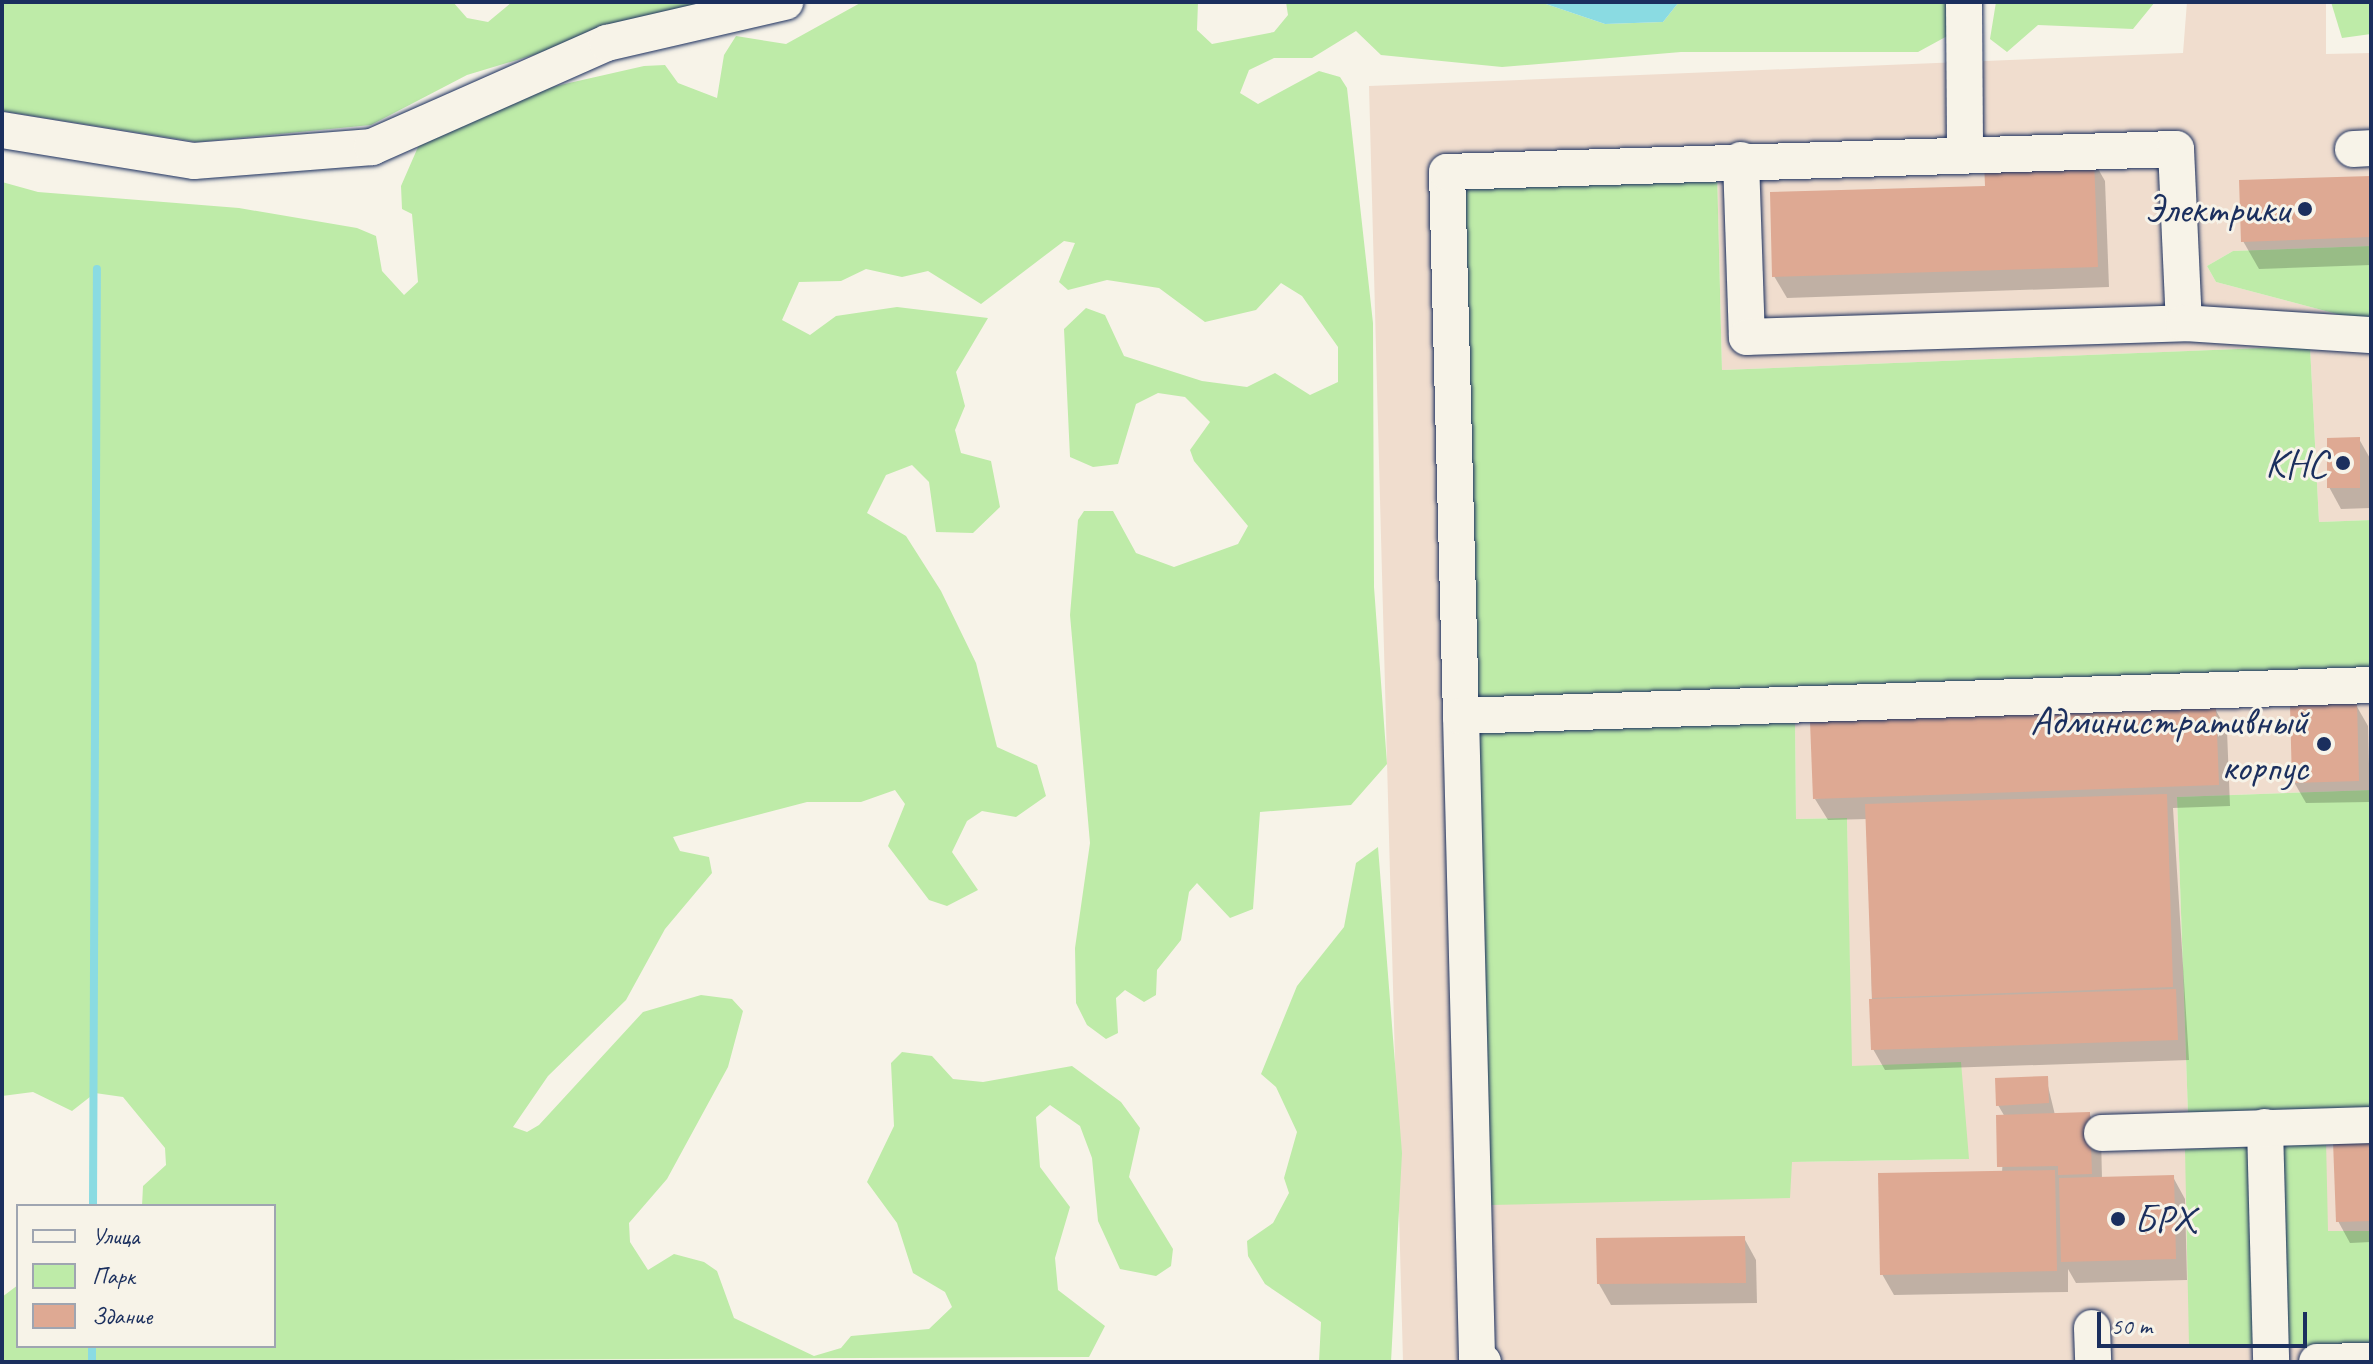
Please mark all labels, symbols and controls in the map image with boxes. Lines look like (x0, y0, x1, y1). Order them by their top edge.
place label: Электрики (2144, 185, 2289, 233)
marker: Электрики (2296, 200, 2314, 218)
place label: КНС (2265, 439, 2327, 487)
marker: КНС (2334, 454, 2352, 472)
place label: Административный корпус (2030, 697, 2308, 791)
marker: Административный корпус (2315, 735, 2333, 753)
place label: БРХ (2134, 1195, 2194, 1243)
legend (16, 1204, 276, 1348)
marker: БРХ (2109, 1210, 2127, 1228)
text: Улица (92, 1221, 140, 1251)
text: Парк (92, 1261, 135, 1291)
scale bar (2101, 1296, 2311, 1346)
text: Здание (92, 1301, 152, 1331)
text: 50 m (2111, 1311, 2152, 1341)

